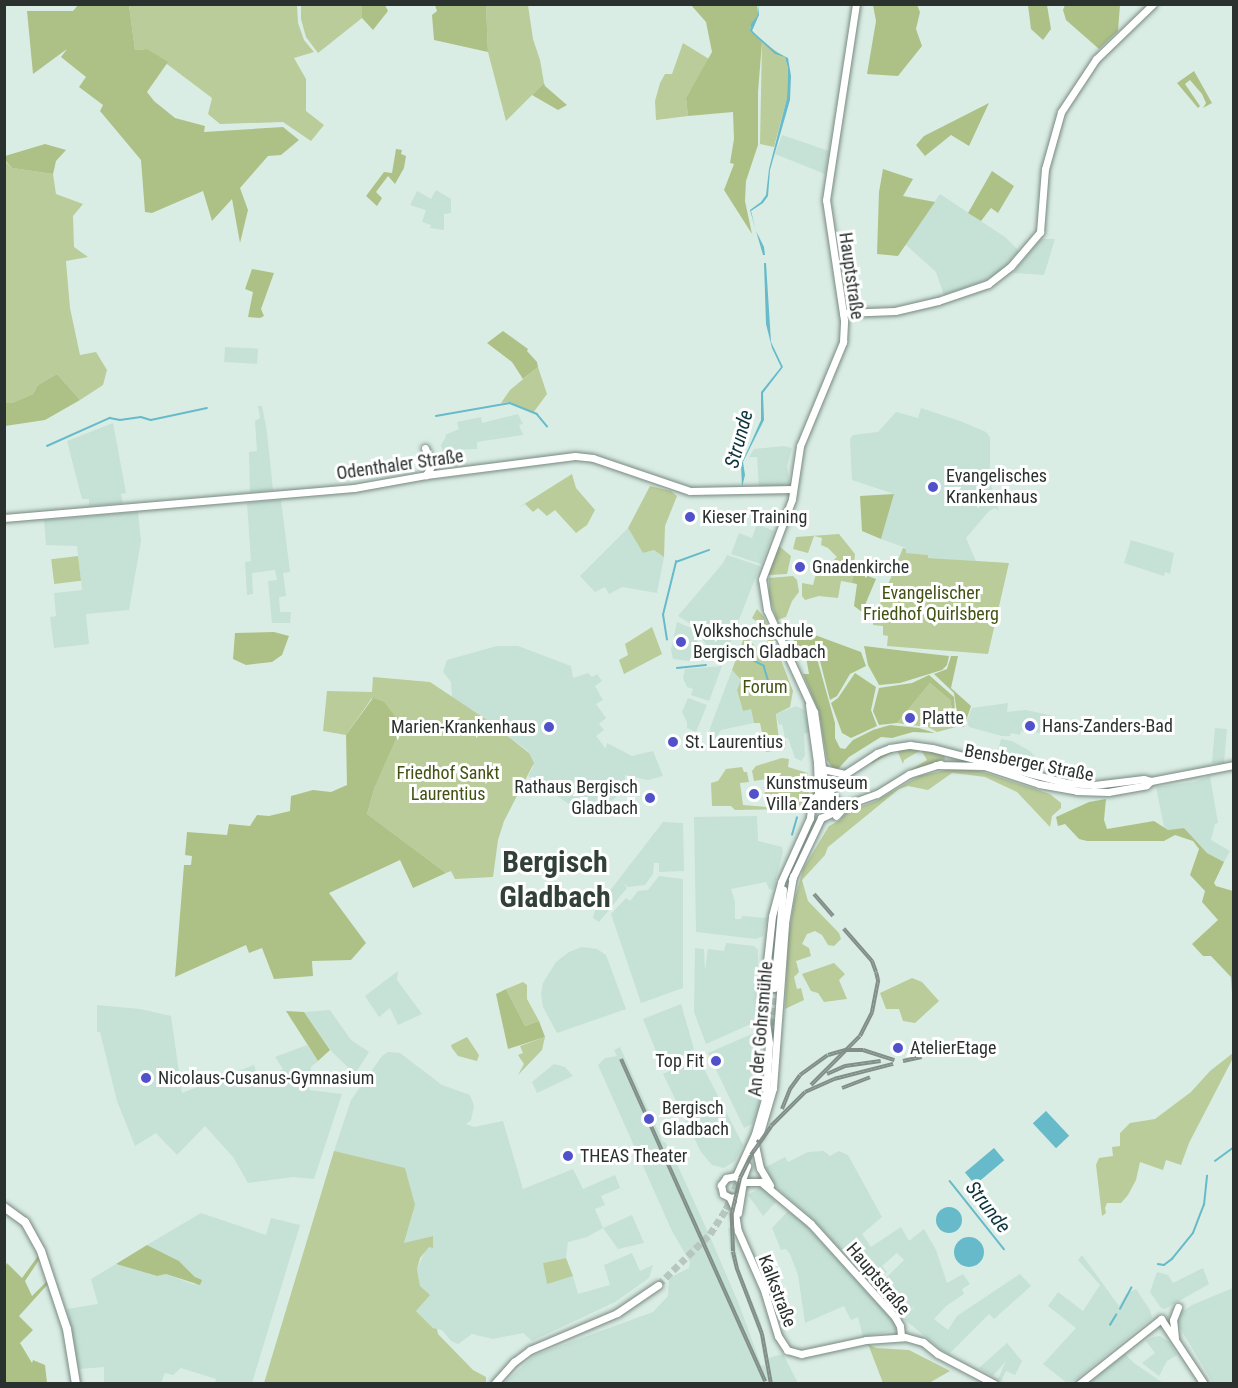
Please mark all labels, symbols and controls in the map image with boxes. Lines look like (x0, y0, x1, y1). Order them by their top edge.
street label: Hauptstraße (834, 231, 868, 321)
water label: Strunde (720, 407, 758, 471)
street label: Odenthaler Straße (335, 445, 465, 485)
place label: Evangelisches Krankenhaus (946, 466, 1047, 508)
marker: Evangelisches Krankenhaus (924, 478, 942, 496)
place label: Kieser Training (702, 506, 808, 528)
marker: Kieser Training (683, 510, 697, 524)
place label: Gnadenkirche (812, 556, 909, 578)
marker: Gnadenkirche (793, 560, 807, 574)
park label: Evangelischer Friedhof Quirlsberg (863, 583, 999, 626)
place label: Volkshochschule Bergisch Gladbach (693, 621, 826, 664)
marker: Volkshochschule Bergisch Gladbach (674, 635, 688, 649)
park label: Forum (742, 676, 788, 698)
place label: Platte (922, 707, 964, 729)
marker: Platte (903, 711, 917, 725)
place label: Hans-Zanders-Bad (1042, 715, 1173, 737)
place label: Marien-Krankenhaus (391, 716, 536, 738)
marker: Marien-Krankenhaus (540, 718, 558, 736)
marker: Hans-Zanders-Bad (1023, 719, 1037, 733)
place label: St. Laurentius (685, 731, 783, 753)
marker: St. Laurentius (666, 735, 680, 749)
street label: Bensberger Straße (963, 740, 1095, 786)
park label: Friedhof Sankt Laurentius (396, 763, 500, 806)
place label: Kunstmuseum Villa Zanders (766, 773, 868, 816)
place label: Rathaus Bergisch Gladbach (514, 777, 638, 820)
marker: Kunstmuseum Villa Zanders (747, 787, 761, 801)
marker: Rathaus Bergisch Gladbach (643, 791, 657, 805)
district label: Bergisch Gladbach (499, 844, 611, 914)
street label: An der Gohrsmühle (744, 960, 778, 1098)
place label: AtelierEtage (910, 1037, 996, 1059)
marker: AtelierEtage (891, 1041, 905, 1055)
place label: Top Fit (655, 1050, 704, 1072)
marker: Top Fit (709, 1054, 723, 1068)
place label: Nicolaus-Cusanus-Gymnasium (158, 1067, 374, 1089)
marker: Nicolaus-Cusanus-Gymnasium (139, 1071, 153, 1085)
place label: Bergisch Gladbach (662, 1098, 729, 1140)
marker: Bergisch Gladbach (640, 1110, 658, 1128)
place label: THEAS Theater (580, 1145, 688, 1167)
marker: THEAS Theater (561, 1149, 575, 1163)
water label: Strunde (960, 1176, 1016, 1238)
street label: Hauptstraße (842, 1238, 914, 1320)
street label: Kalkstraße (753, 1252, 801, 1330)

